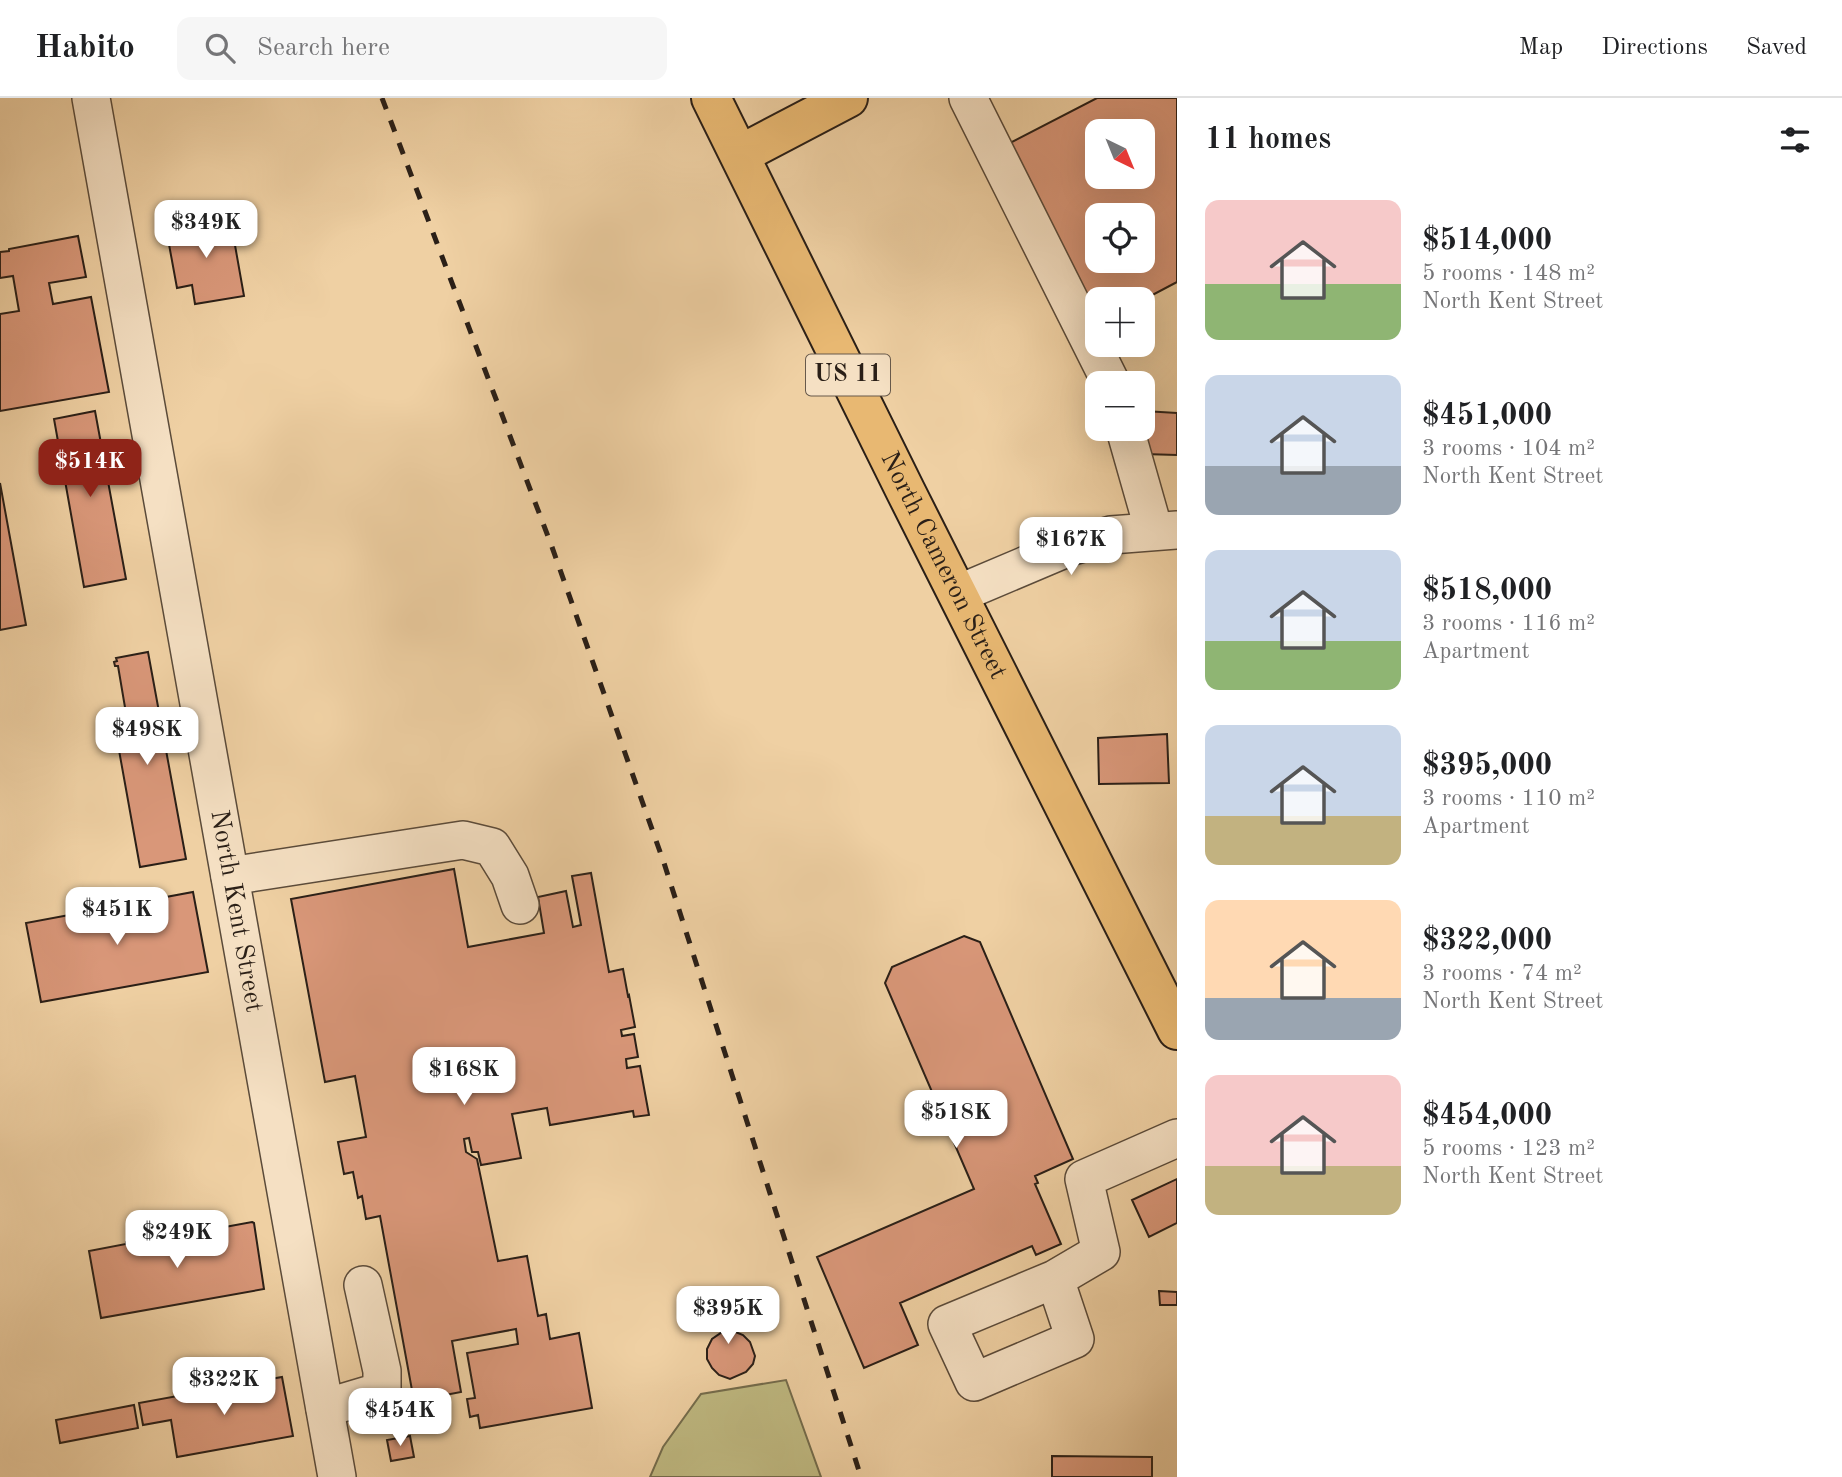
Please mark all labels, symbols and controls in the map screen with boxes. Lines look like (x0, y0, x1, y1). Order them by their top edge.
search box (177, 17, 667, 80)
icon: search (201, 29, 239, 67)
text: Habito (35, 32, 135, 65)
text: Search here (257, 35, 390, 61)
text: Map (1519, 36, 1563, 60)
text: Directions (1601, 36, 1708, 60)
text: Saved (1746, 36, 1807, 60)
north arrow (1085, 119, 1155, 189)
map controls (1085, 119, 1155, 441)
icon: filters (1776, 121, 1814, 159)
text: 11 homes (1205, 125, 1331, 155)
pin: $349K (157, 200, 255, 260)
button: locate (1085, 203, 1155, 273)
text: $349K (170, 211, 242, 234)
text: $514,000 (1422, 226, 1552, 256)
icon: home (1261, 228, 1345, 312)
text: 5 rooms · 148 m² (1422, 262, 1595, 285)
button: + (1085, 287, 1155, 357)
text: North Kent Street (1422, 290, 1603, 313)
road number: US 11 (806, 354, 890, 396)
button: − (1085, 371, 1155, 441)
text: $451,000 (1422, 401, 1552, 431)
icon: home (1261, 403, 1345, 487)
text: 3 rooms · 104 m² (1422, 437, 1595, 460)
pin: $514K (41, 440, 139, 499)
street label: North Cameron Street (875, 448, 1011, 683)
text: $514K (54, 450, 126, 473)
text: North Kent Street (1422, 465, 1603, 488)
pin: $167K (1022, 518, 1120, 577)
text: $167K (1035, 528, 1107, 551)
text: $518,000 (1422, 576, 1552, 606)
icon: home (1261, 578, 1345, 662)
text: 3 rooms · 116 m² (1422, 612, 1595, 635)
text: Apartment (1422, 640, 1530, 663)
pin: $498K (98, 708, 196, 767)
text: $498K (111, 718, 183, 741)
text: $395,000 (1422, 751, 1552, 781)
icon: home (1261, 753, 1345, 837)
text: 3 rooms · 110 m² (1422, 787, 1595, 810)
street label: North Kent Street (205, 808, 267, 1014)
text: Apartment (1422, 815, 1530, 838)
pin: $451K (68, 888, 166, 947)
text: $451K (81, 898, 153, 921)
text: $322,000 (1422, 926, 1552, 956)
icon: home (1261, 928, 1345, 1012)
text: 3 rooms · 74 m² (1422, 962, 1582, 985)
text: North Kent Street (1422, 990, 1603, 1013)
pin: $168K (415, 1048, 513, 1107)
text: $168K (428, 1058, 500, 1081)
pin: $518K (907, 1090, 1005, 1150)
text: $518K (920, 1101, 992, 1124)
text: $454,000 (1422, 1101, 1552, 1131)
icon: home (1261, 1103, 1345, 1187)
text: 5 rooms · 123 m² (1422, 1137, 1595, 1160)
text: North Kent Street (1422, 1165, 1603, 1188)
pin: $249K (128, 1210, 226, 1270)
text: $249K (141, 1221, 213, 1244)
pin: $395K (679, 1286, 777, 1346)
text: $395K (692, 1297, 764, 1320)
pin: $322K (175, 1358, 273, 1417)
text: $322K (188, 1368, 260, 1391)
pin: $454K (351, 1388, 449, 1448)
text: $454K (364, 1399, 436, 1422)

